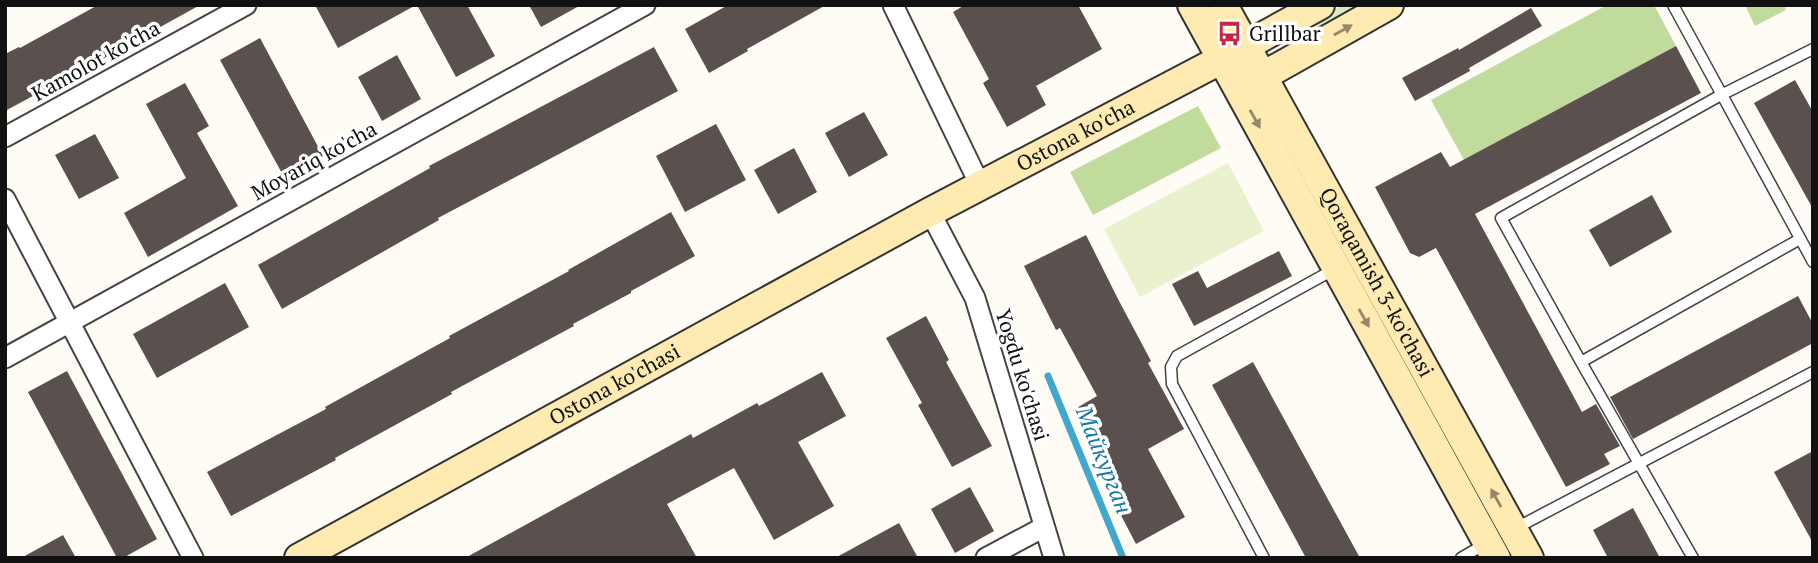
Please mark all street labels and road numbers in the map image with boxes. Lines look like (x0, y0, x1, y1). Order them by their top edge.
street label: Kamolot ko'cha (26, 13, 165, 107)
street label: Ostona ko'cha (1011, 92, 1140, 177)
street label: Moyariq ko'cha (246, 114, 382, 206)
street label: Qoraqamish 3-ko'chasi (1314, 182, 1441, 382)
street label: Yogdu ko'chasi (990, 305, 1056, 444)
street label: Ostona ko'chasi (544, 337, 685, 431)

